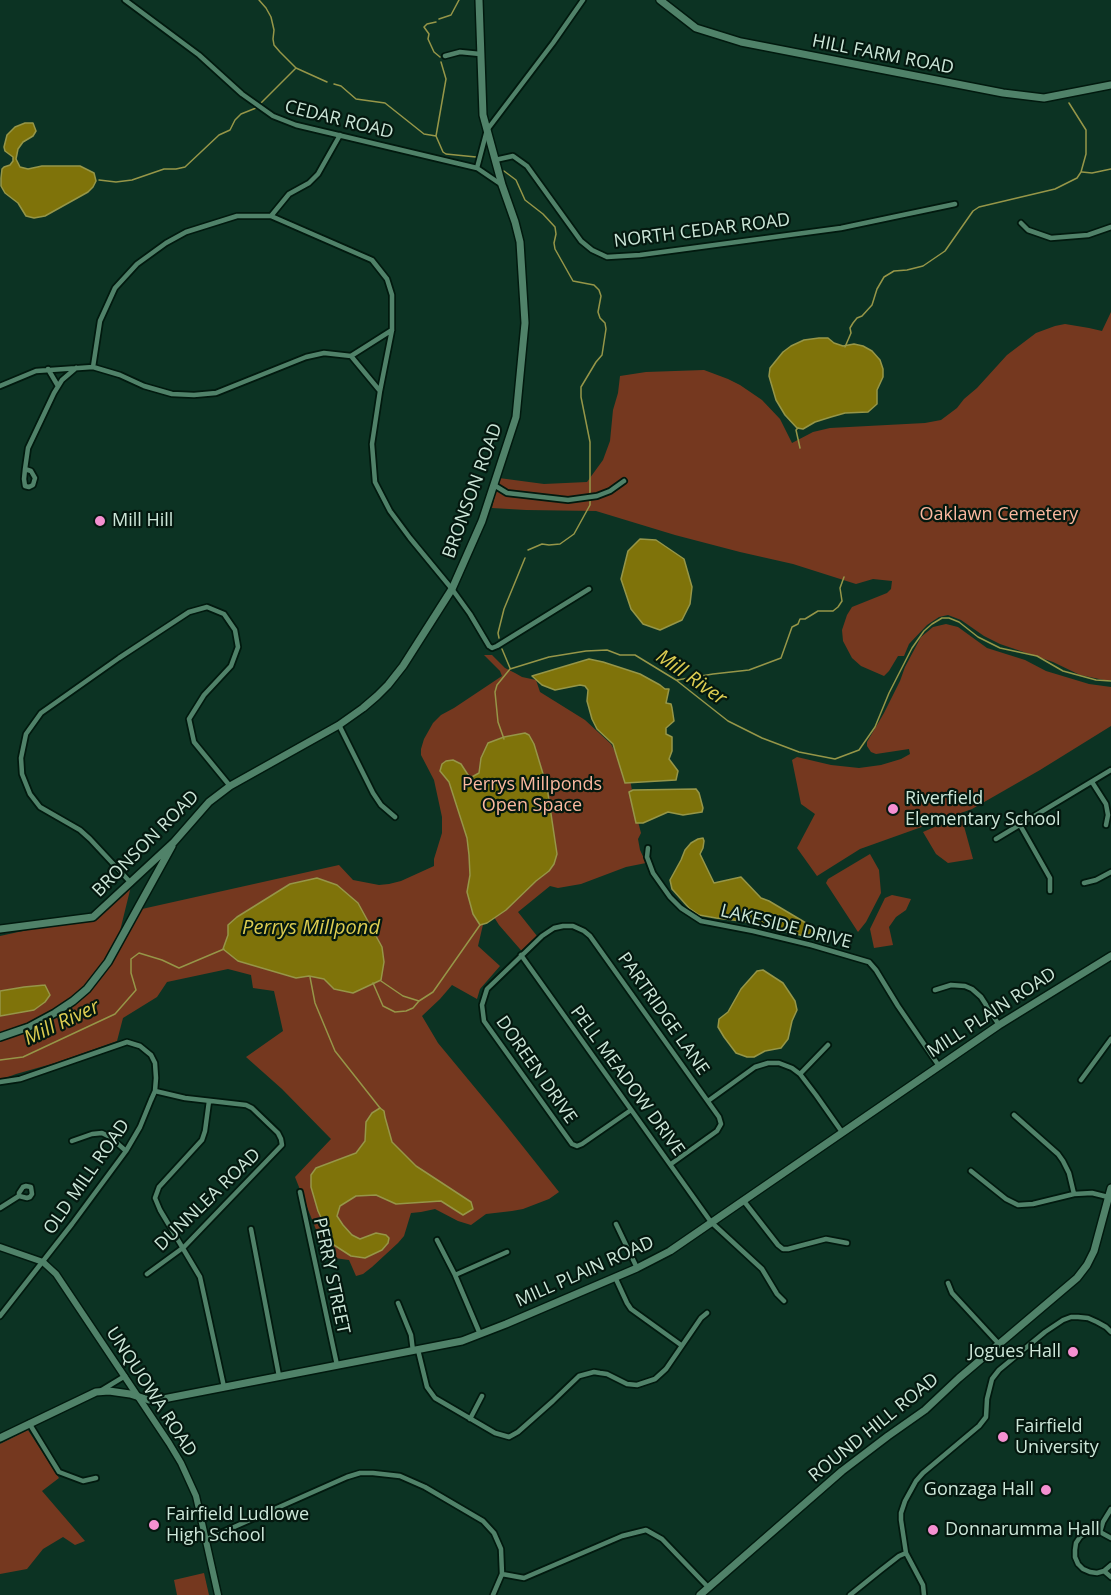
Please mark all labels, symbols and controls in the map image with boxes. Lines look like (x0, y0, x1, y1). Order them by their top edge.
street label: HILL FARM ROAD (810, 31, 956, 79)
street label: CEDAR ROAD (282, 96, 396, 144)
street label: NORTH CEDAR ROAD (613, 209, 791, 253)
street label: BRONSON ROAD (439, 421, 507, 561)
park label: Oaklawn Cemetery (920, 504, 1078, 526)
place label: Mill Hill (112, 510, 173, 532)
marker: Mill Hill (93, 514, 107, 528)
water label: Mill River (651, 645, 731, 711)
park label: Perrys Millponds Open Space (462, 774, 602, 816)
street label: BRONSON ROAD (88, 786, 204, 902)
place label: Riverfield Elementary School (905, 788, 1061, 830)
marker: Riverfield Elementary School (886, 802, 900, 816)
street label: LAKESIDE DRIVE (718, 900, 854, 954)
water label: Perrys Millpond (242, 916, 380, 940)
street label: PARTRIDGE LANE (613, 949, 713, 1079)
street label: MILL PLAIN ROAD (924, 963, 1060, 1063)
water label: Mill River (20, 995, 104, 1051)
street label: PELL MEADOW DRIVE (565, 1002, 689, 1160)
street label: DOREEN DRIVE (491, 1012, 581, 1128)
street label: OLD MILL ROAD (39, 1115, 135, 1239)
street label: DUNNLEA ROAD (151, 1144, 265, 1256)
street label: PERRY STREET (308, 1216, 354, 1336)
street label: MILL PLAIN ROAD (513, 1232, 657, 1312)
street label: UNQUOWA ROAD (101, 1323, 201, 1461)
place label: Jogues Hall (969, 1341, 1061, 1363)
marker: Jogues Hall (1066, 1345, 1080, 1359)
street label: ROUND HILL ROAD (805, 1369, 943, 1487)
place label: Fairfield University (1015, 1416, 1099, 1458)
marker: Fairfield University (996, 1430, 1010, 1444)
place label: Gonzaga Hall (924, 1479, 1034, 1501)
marker: Gonzaga Hall (1039, 1483, 1053, 1497)
place label: Fairfield Ludlowe High School (166, 1504, 309, 1546)
marker: Fairfield Ludlowe High School (147, 1518, 161, 1532)
place label: Donnarumma Hall (945, 1519, 1100, 1541)
marker: Donnarumma Hall (926, 1523, 940, 1537)

